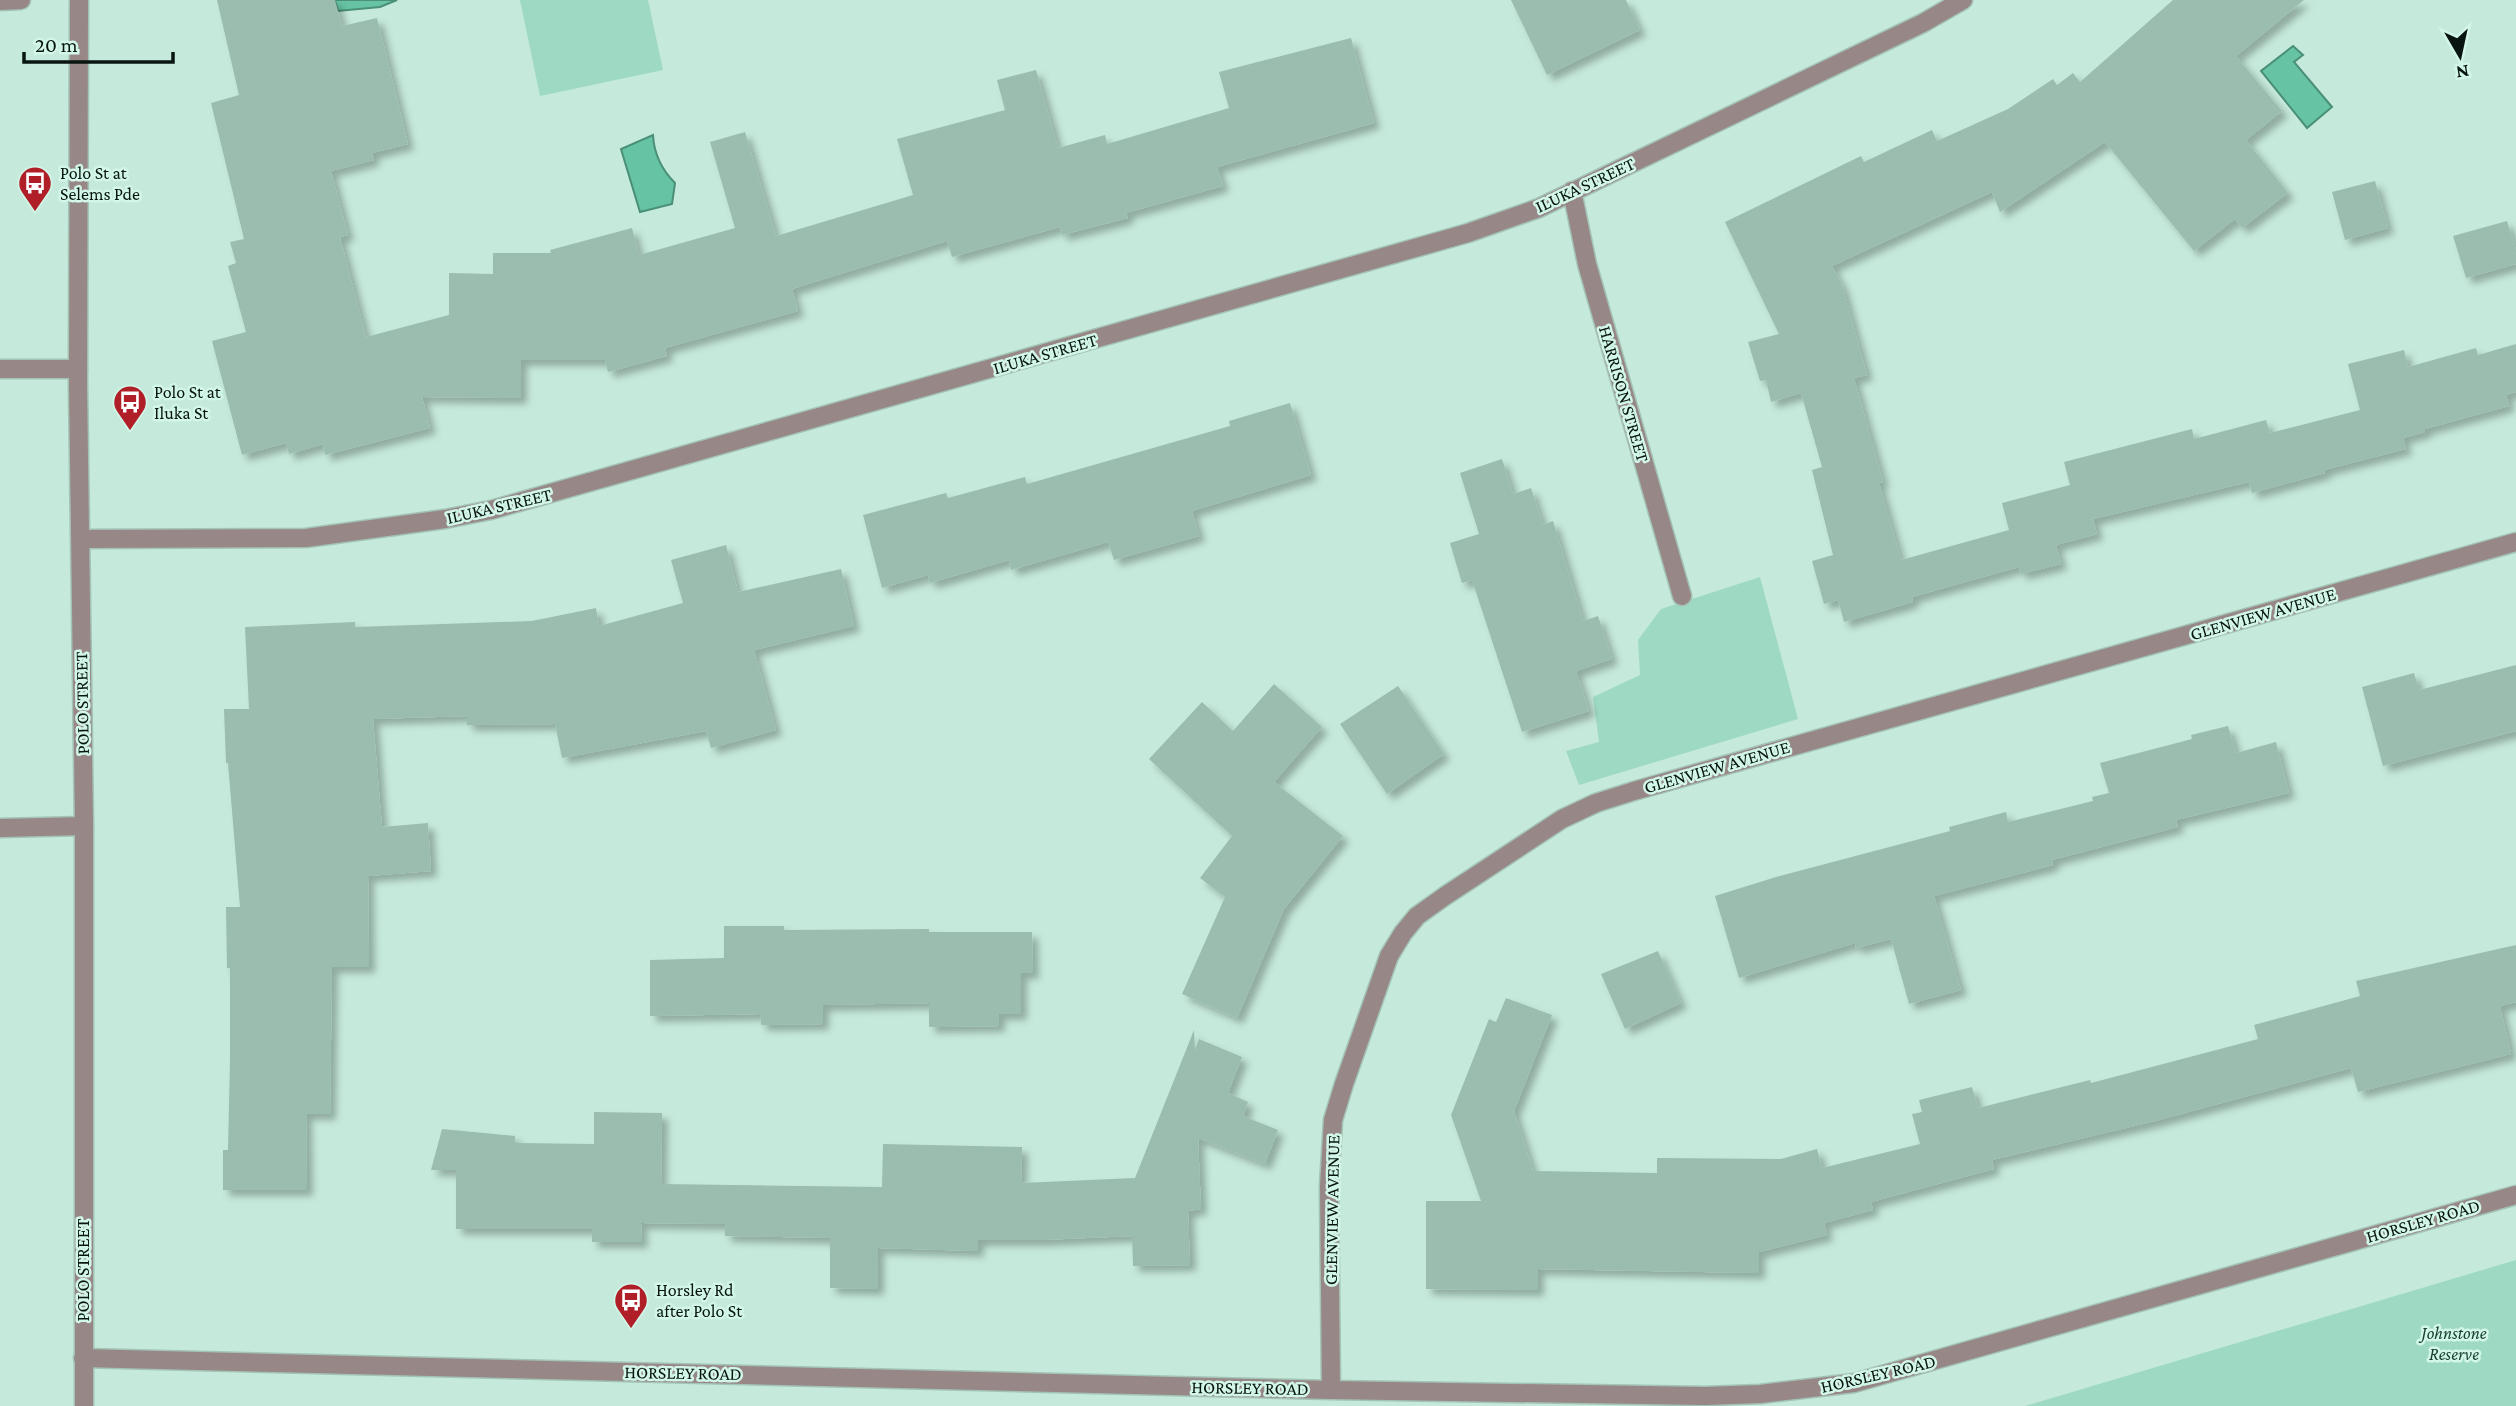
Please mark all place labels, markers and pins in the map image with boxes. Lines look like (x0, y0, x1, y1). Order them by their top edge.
place label: Polo St at Selems Pde (60, 163, 140, 204)
bus stop icon: Polo St at Selems Pde (16, 164, 54, 213)
place label: Polo St at Iluka St (154, 382, 222, 423)
bus stop icon: Polo St at Iluka St (111, 383, 149, 432)
place label: Horsley Rd after Polo St (656, 1280, 743, 1321)
bus stop icon: Horsley Rd after Polo St (612, 1281, 650, 1330)

